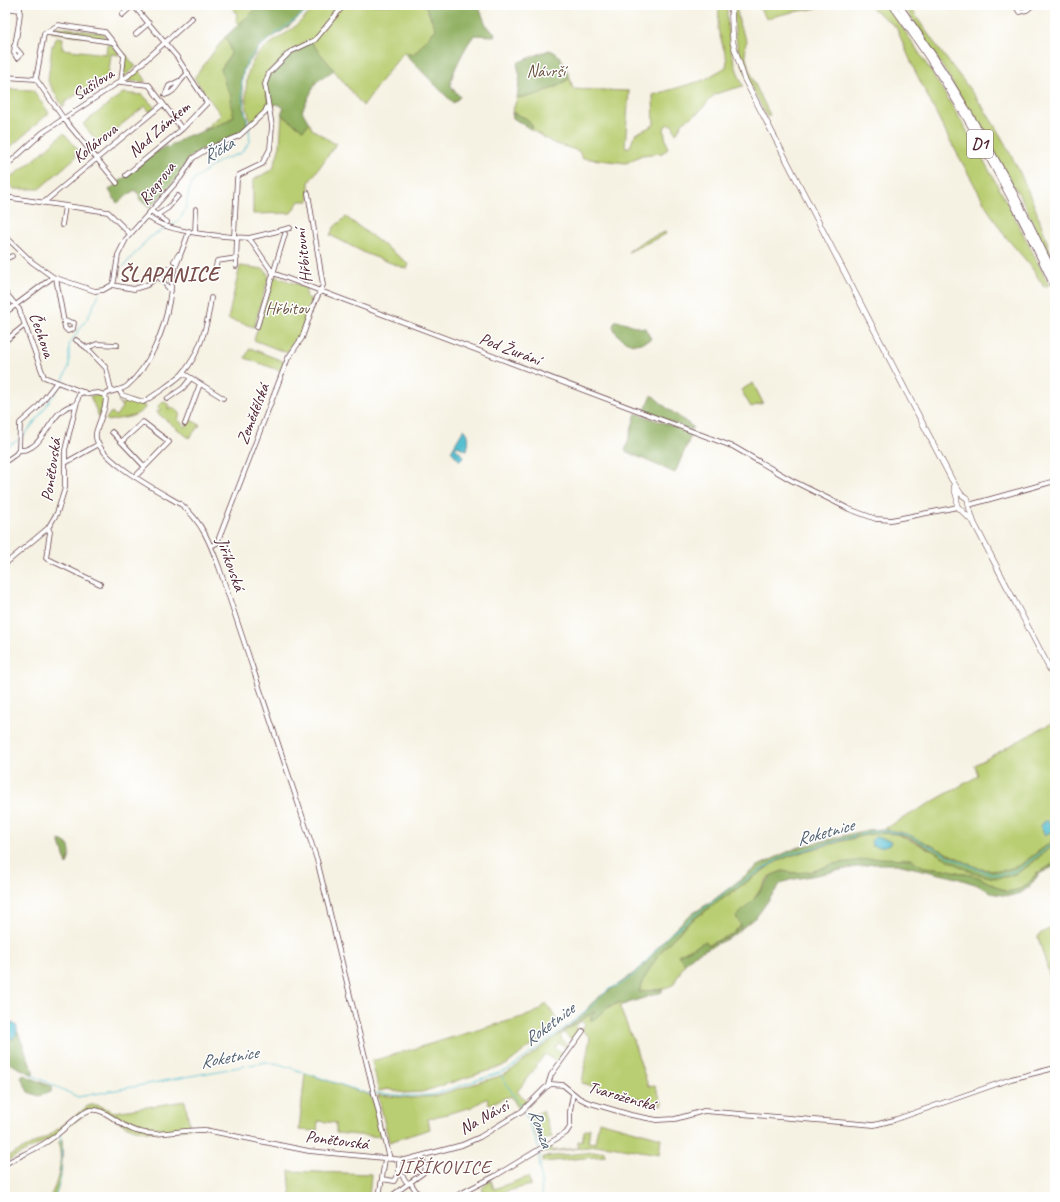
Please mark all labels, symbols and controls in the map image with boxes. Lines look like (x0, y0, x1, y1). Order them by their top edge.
park label: Návrší (527, 61, 569, 82)
street label: Sušilova (69, 62, 119, 105)
street label: Nad Zámkem (124, 96, 195, 162)
street label: Kollárova (68, 118, 122, 167)
road number: D1 (967, 130, 993, 158)
water label: Říčka (198, 131, 240, 168)
street label: Riegrova (134, 156, 181, 209)
street label: Hřbitovní (289, 224, 317, 284)
district label: ŠLAPANICE (118, 261, 221, 287)
park label: Hřbitov (265, 298, 310, 319)
street label: Čechova (25, 310, 60, 362)
street label: Pod Žurání (476, 328, 547, 372)
street label: Zemědělská (232, 379, 275, 447)
street label: Ponětovská (36, 436, 66, 503)
street label: Jiříkovská (211, 533, 251, 595)
water label: Roketnice (794, 813, 859, 850)
water label: Roketnice (519, 996, 581, 1050)
water label: Roketnice (199, 1041, 263, 1073)
street label: Tvaroženská (586, 1076, 660, 1116)
street label: Na Návsi (456, 1094, 514, 1139)
water label: Romza (524, 1106, 559, 1152)
street label: Ponětovská (304, 1126, 371, 1154)
district label: JIŘÍKOVICE (396, 1155, 493, 1179)

